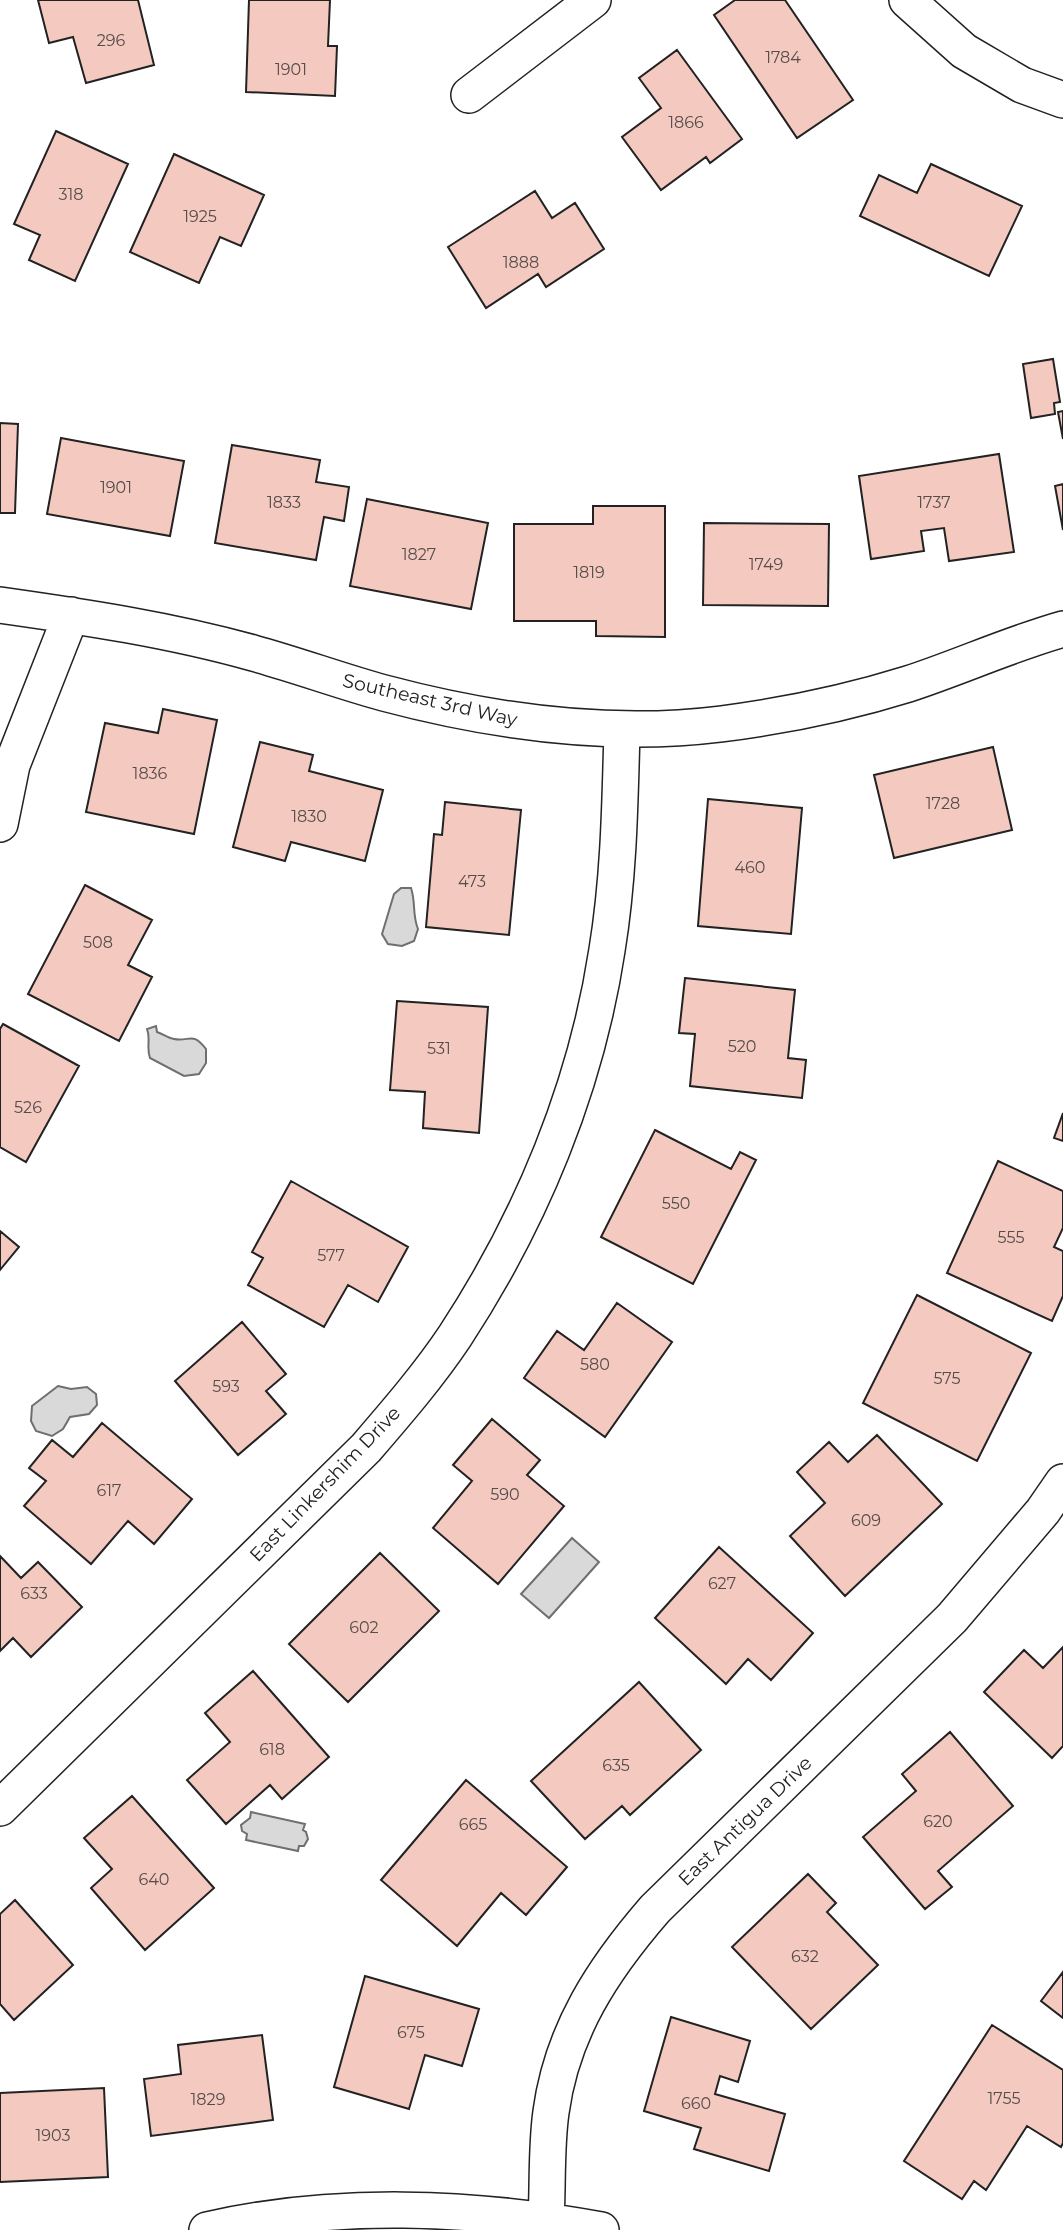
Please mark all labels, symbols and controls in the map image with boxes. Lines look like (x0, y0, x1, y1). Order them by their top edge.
house number: 296 (97, 31, 126, 50)
house number: 1784 (765, 48, 801, 67)
house number: 1901 (275, 60, 307, 79)
house number: 1866 (668, 113, 704, 132)
house number: 318 (58, 185, 84, 204)
house number: 1925 (183, 207, 217, 226)
house number: 1888 (503, 253, 539, 272)
house number: 1901 (100, 478, 132, 497)
house number: 1833 (267, 493, 301, 512)
house number: 1737 (917, 493, 951, 512)
house number: 1827 (402, 545, 436, 564)
house number: 1749 (749, 555, 783, 574)
house number: 1819 (573, 563, 605, 582)
street label: Southeast 3rd Way (340, 669, 520, 731)
house number: 1836 (133, 764, 168, 783)
house number: 1728 (926, 794, 960, 813)
house number: 1830 (291, 807, 327, 826)
house number: 460 (735, 858, 765, 877)
house number: 473 (458, 872, 486, 891)
house number: 508 (83, 933, 113, 952)
house number: 520 (728, 1037, 756, 1056)
house number: 531 (427, 1039, 451, 1058)
house number: 526 (14, 1098, 42, 1117)
house number: 550 (662, 1194, 690, 1213)
house number: 555 (997, 1228, 1025, 1247)
house number: 577 (317, 1246, 345, 1265)
house number: 580 (580, 1355, 610, 1374)
house number: 575 (933, 1369, 961, 1388)
house number: 593 (212, 1377, 240, 1396)
street label: East Linkershim Drive (245, 1402, 405, 1566)
house number: 617 (97, 1481, 121, 1500)
house number: 590 (490, 1485, 520, 1504)
house number: 609 (851, 1511, 881, 1530)
house number: 627 (708, 1574, 736, 1593)
house number: 633 (20, 1584, 48, 1603)
house number: 602 (349, 1618, 379, 1637)
house number: 618 (259, 1740, 285, 1759)
street label: East Antigua Drive (673, 1751, 817, 1891)
house number: 635 (602, 1756, 630, 1775)
house number: 620 (923, 1812, 953, 1831)
house number: 665 (459, 1815, 487, 1834)
house number: 640 (139, 1870, 169, 1889)
house number: 632 (791, 1947, 819, 1966)
house number: 675 (397, 2023, 425, 2042)
house number: 1755 (988, 2089, 1020, 2108)
house number: 1829 (191, 2090, 225, 2109)
house number: 660 (681, 2094, 711, 2113)
house number: 1903 (36, 2126, 70, 2145)

